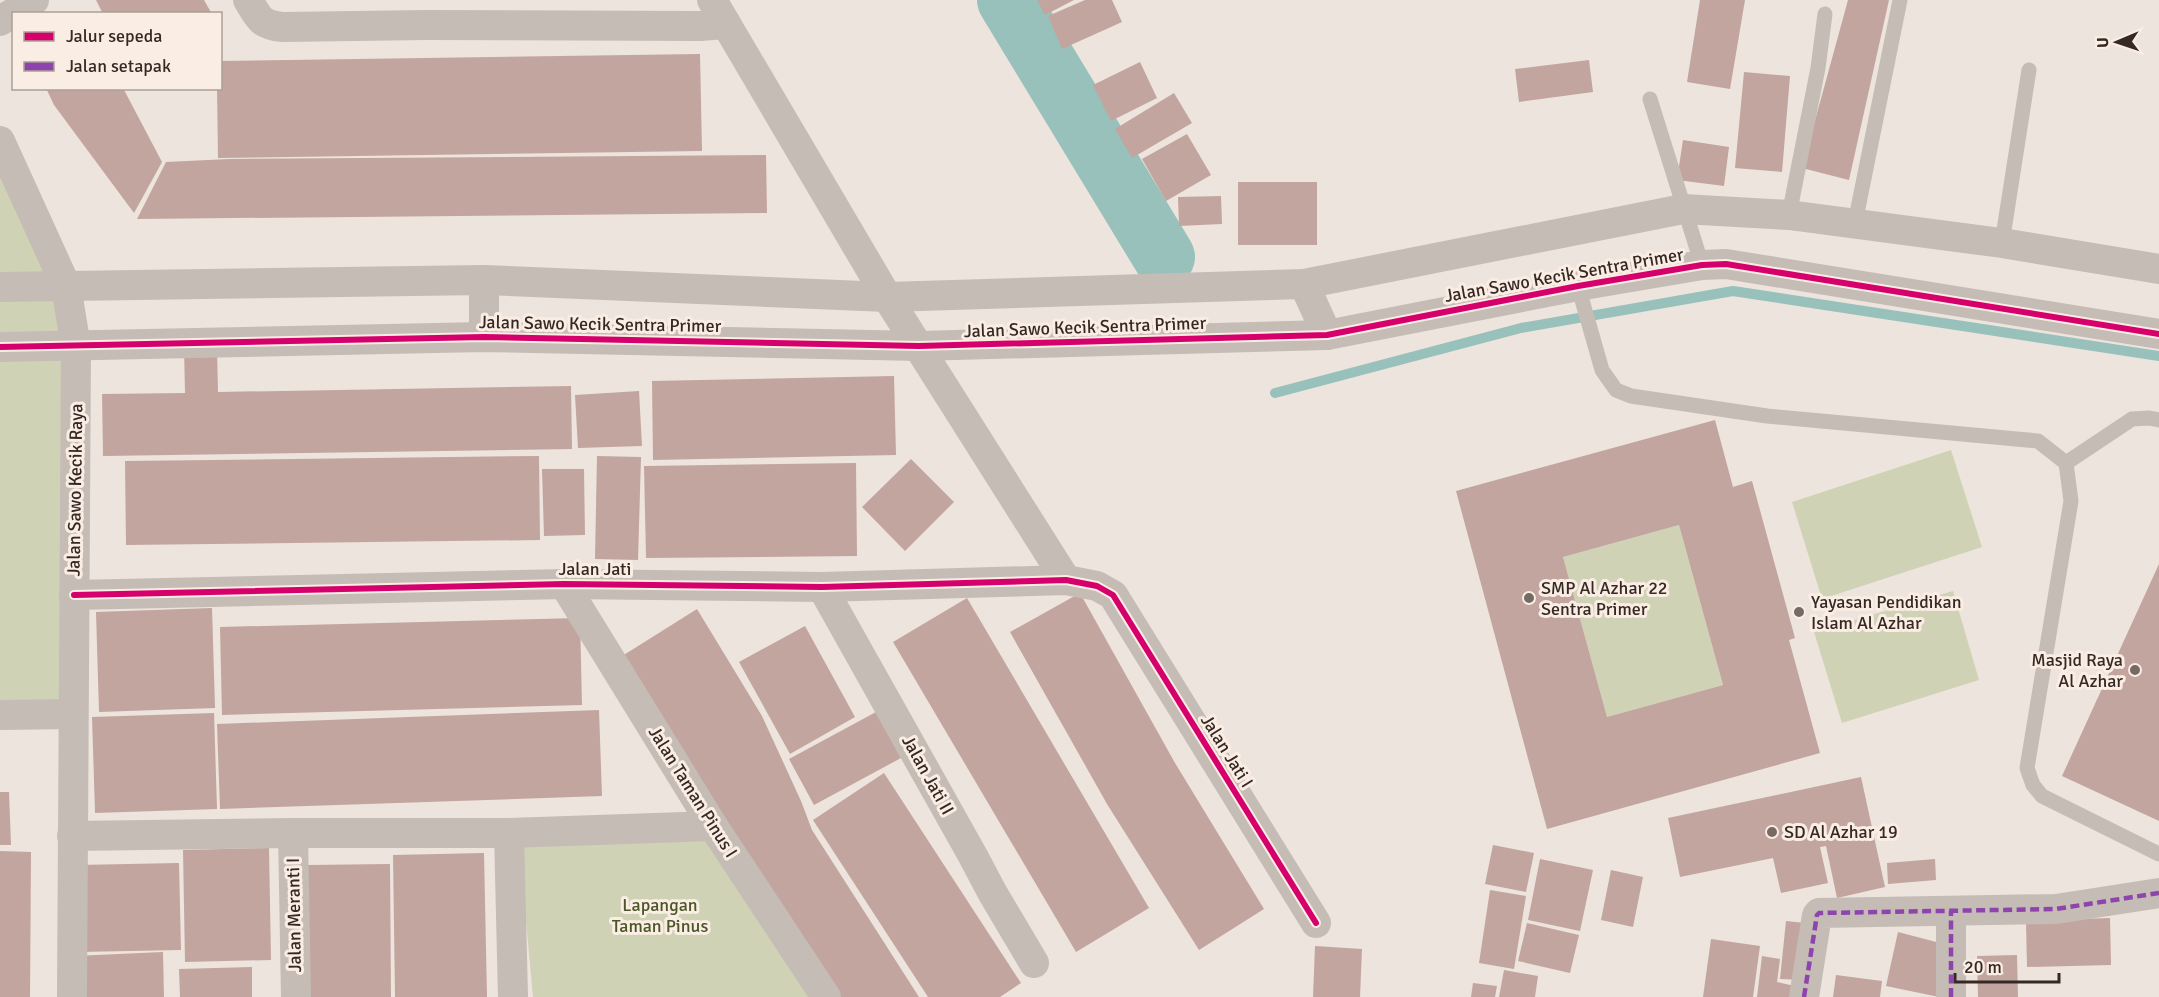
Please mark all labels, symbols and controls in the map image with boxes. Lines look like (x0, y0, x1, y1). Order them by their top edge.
legend (12, 12, 222, 90)
north arrow (2087, 12, 2147, 72)
text: Jalur sepeda (66, 25, 162, 47)
text: U (2093, 37, 2113, 48)
text: Jalan setapak (66, 55, 171, 77)
street label: Jalan Sawo Kecik Sentra Primer (1443, 243, 1686, 307)
street label: Jalan Sawo Kecik Sentra Primer (479, 311, 722, 337)
street label: Jalan Sawo Kecik Sentra Primer (964, 312, 1207, 342)
street label: Jalan Sawo Kecik Raya (62, 403, 88, 577)
street label: Jalan Jati (559, 558, 631, 580)
place label: SMP Al Azhar 22 Sentra Primer (1541, 577, 1668, 620)
marker: SMP Al Azhar 22 Sentra Primer (1522, 591, 1536, 605)
place label: Yayasan Pendidikan Islam Al Azhar (1811, 591, 1961, 634)
marker: Yayasan Pendidikan Islam Al Azhar (1792, 605, 1806, 619)
place label: Masjid Raya Al Azhar (2031, 649, 2123, 692)
marker: Masjid Raya Al Azhar (2128, 663, 2142, 677)
street label: Jalan Jati I (1196, 710, 1258, 792)
street label: Jalan Taman Pinus I (644, 722, 742, 862)
street label: Jalan Jati II (897, 731, 959, 819)
place label: SD Al Azhar 19 (1784, 821, 1898, 843)
marker: SD Al Azhar 19 (1765, 825, 1779, 839)
street label: Jalan Meranti I (282, 858, 306, 972)
park label: Lapangan Taman Pinus (612, 894, 708, 937)
scale bar (1955, 946, 2058, 984)
text: 20 m (1964, 956, 2002, 978)

